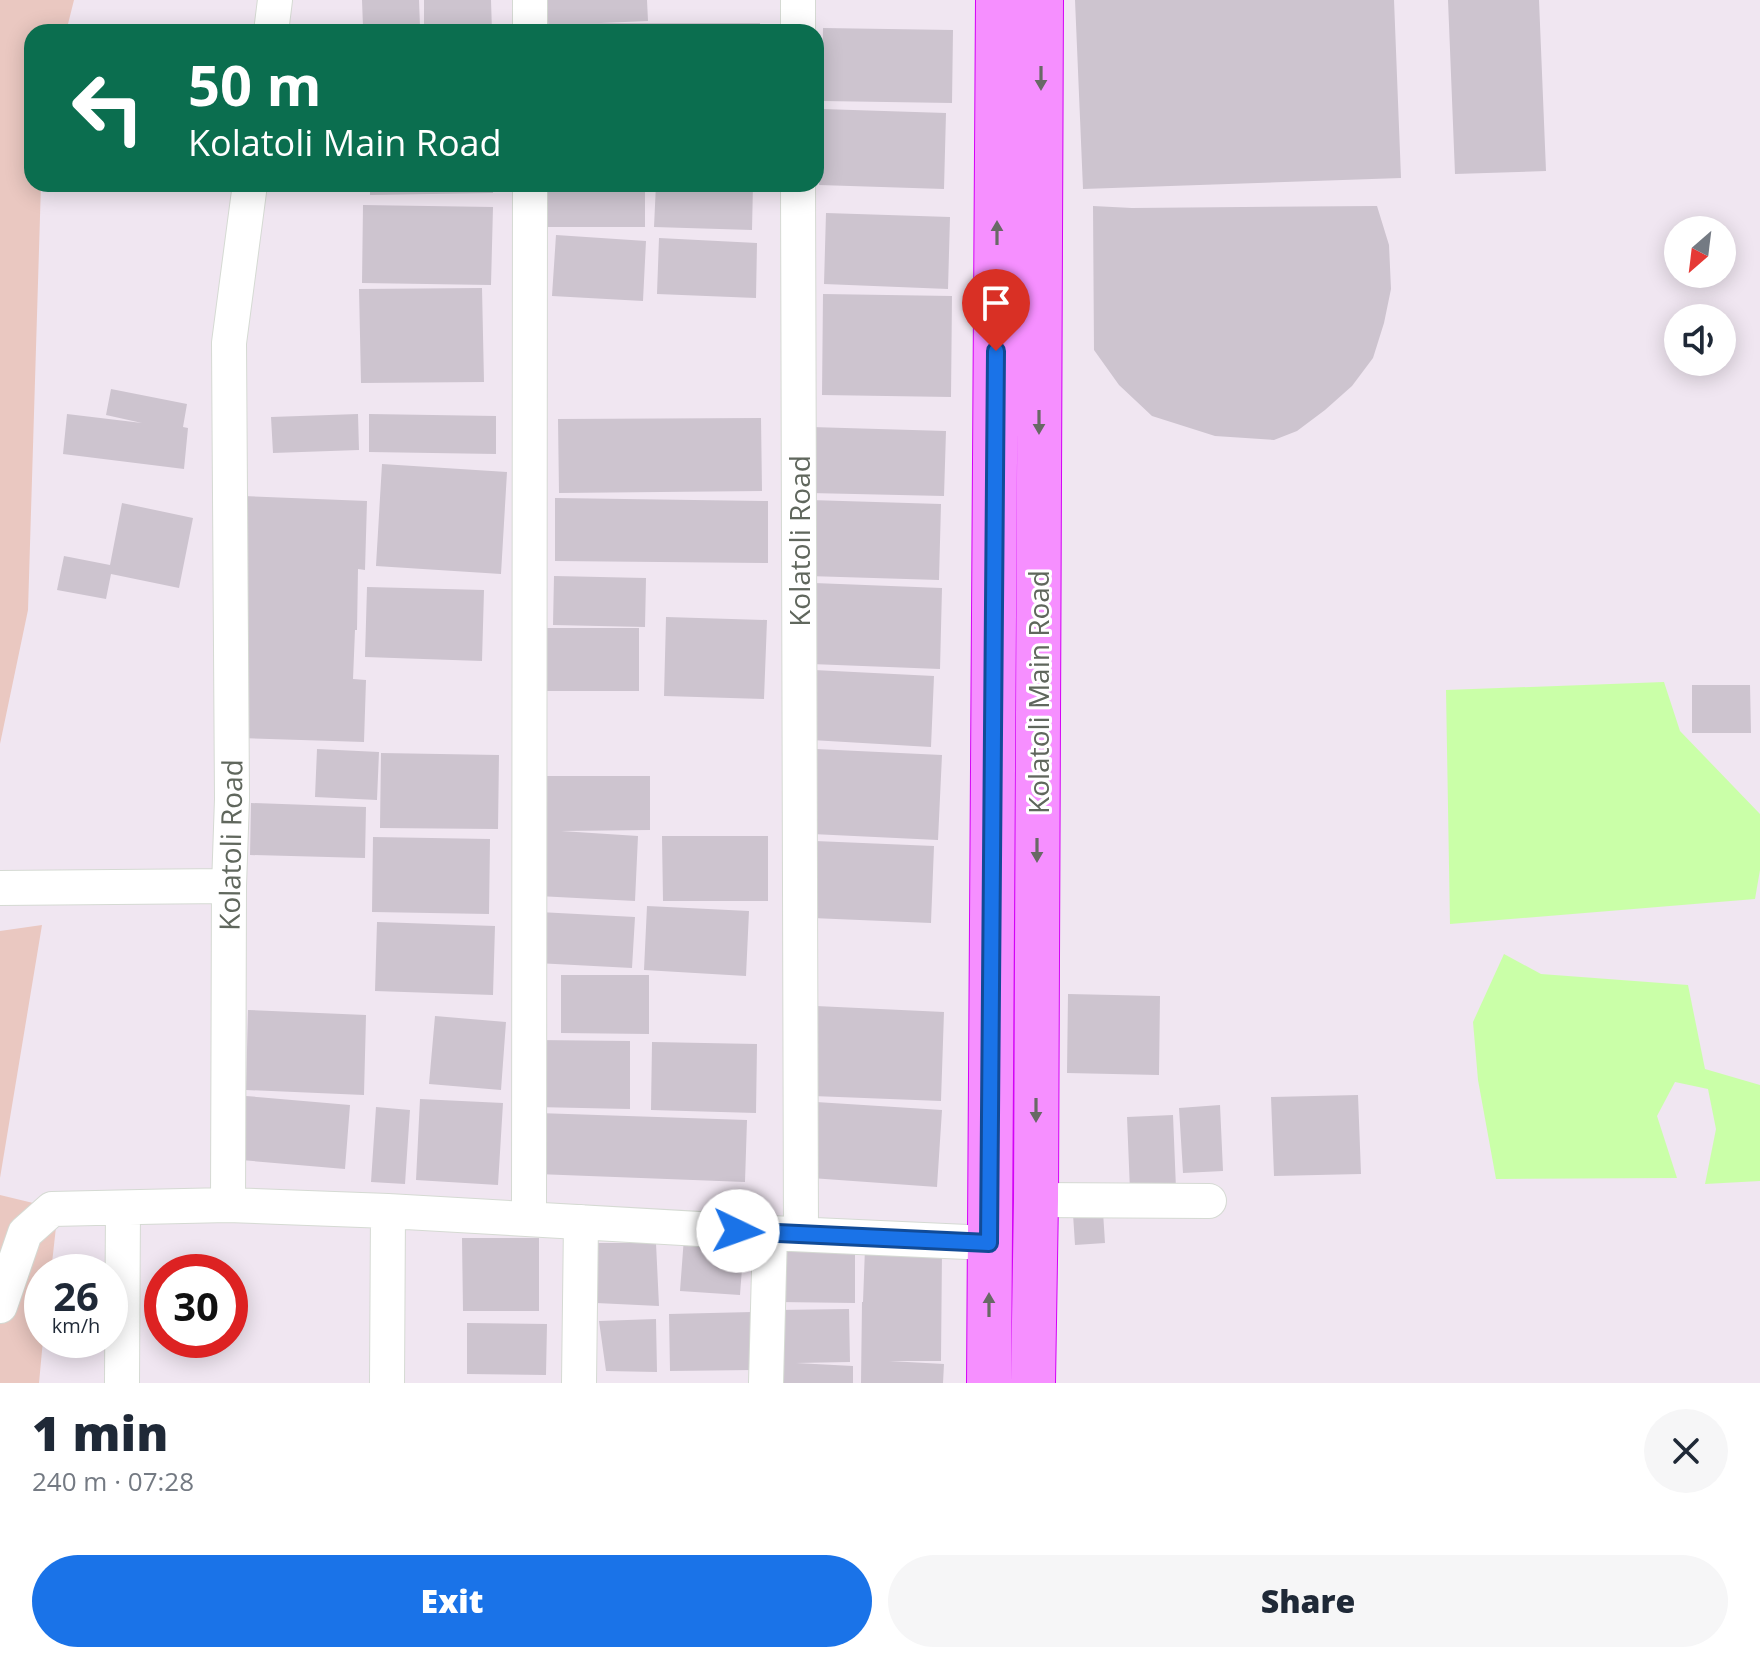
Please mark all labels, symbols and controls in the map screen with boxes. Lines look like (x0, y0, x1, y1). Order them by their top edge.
text: 50 m (188, 46, 322, 122)
icon: left (56, 56, 160, 160)
one-way arrow (1035, 66, 1047, 91)
text: Kolatoli Main Road (188, 118, 502, 167)
north arrow (1664, 216, 1736, 288)
map controls (1664, 216, 1736, 376)
one-way arrow (991, 220, 1003, 245)
pin (962, 269, 1030, 351)
icon: arrive (974, 281, 1018, 325)
button: sound (1664, 304, 1736, 376)
one-way arrow (1033, 410, 1045, 435)
street label: Kolatoli Road (780, 455, 818, 627)
street label: Kolatoli Main Road (1019, 570, 1057, 814)
street label: Kolatoli Road (210, 759, 250, 931)
one-way arrow (1031, 838, 1044, 863)
one-way arrow (1030, 1098, 1042, 1123)
position arrow (696, 1189, 780, 1273)
speed limit sign: 30 (144, 1254, 248, 1358)
text: 26 (53, 1268, 99, 1323)
one-way arrow (983, 1292, 995, 1317)
text: km/h (52, 1312, 100, 1339)
text: 1 min (32, 1400, 168, 1465)
button: close (1644, 1409, 1728, 1493)
text: 240 m · 07:28 (32, 1463, 194, 1499)
button: Exit (32, 1555, 872, 1647)
button: Share (888, 1555, 1728, 1647)

